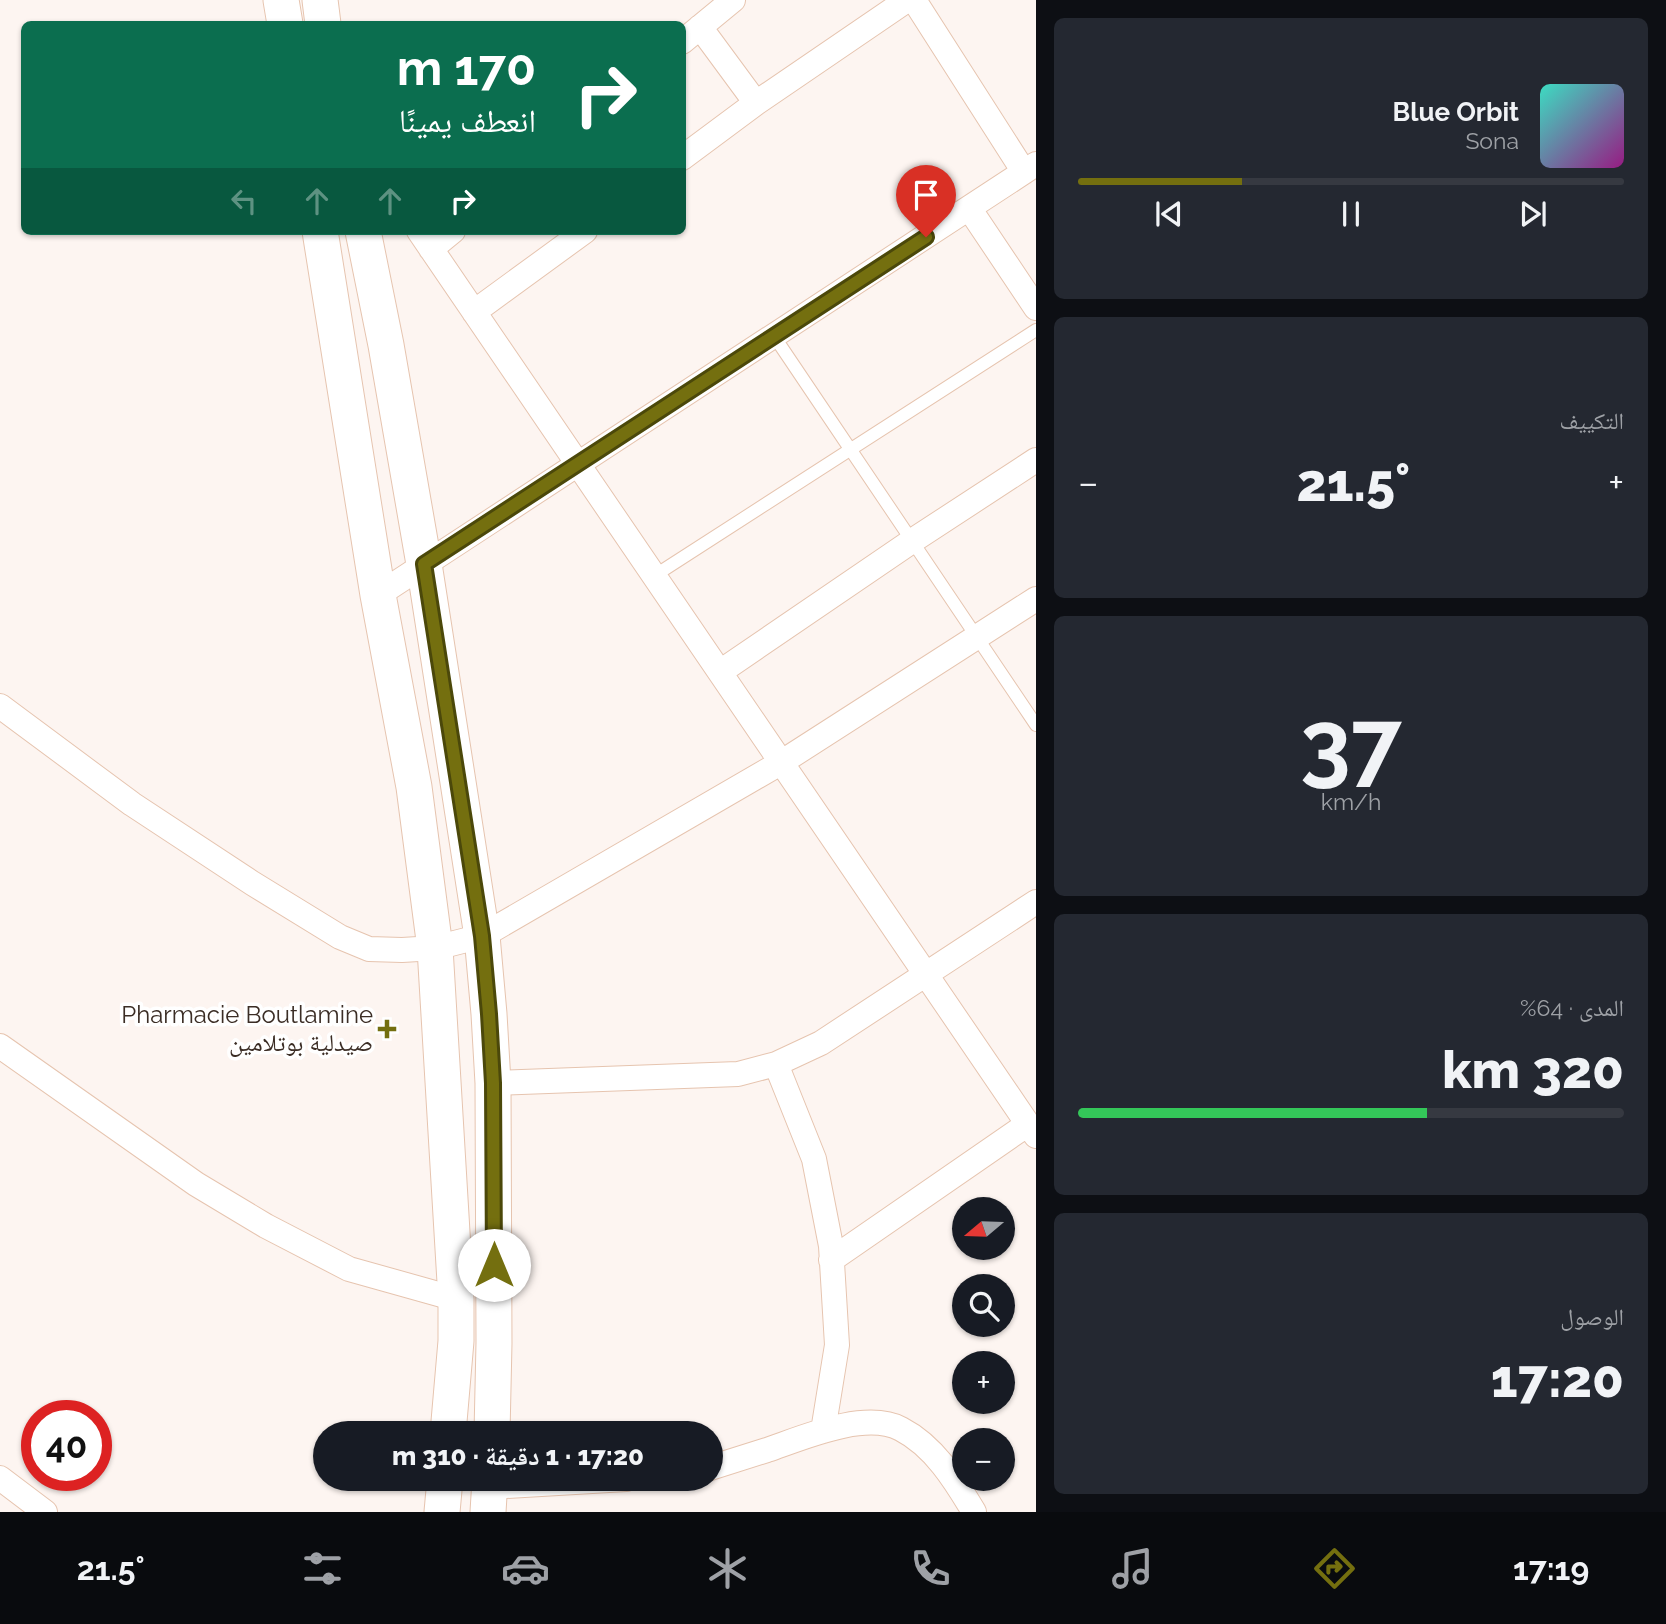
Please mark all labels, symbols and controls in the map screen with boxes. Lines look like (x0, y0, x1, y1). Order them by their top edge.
text: 170 m (397, 39, 536, 96)
icon: right (560, 49, 651, 140)
text: Blue Orbit (1393, 97, 1519, 127)
text: انعطف يمينًا (399, 102, 536, 139)
text: Sona (1465, 127, 1519, 154)
pin (896, 165, 956, 237)
icon: arrive (907, 176, 945, 214)
icon: left (225, 182, 263, 220)
icon: ahead (298, 182, 336, 220)
icon: ahead (371, 182, 409, 220)
icon: right (444, 182, 482, 220)
icon: previous (1150, 195, 1188, 233)
icon: pause (1332, 195, 1370, 233)
icon: next (1514, 195, 1552, 233)
text: التكييف (1559, 407, 1624, 434)
text: 21.5° (1296, 452, 1410, 513)
text: − (1078, 460, 1098, 505)
text: + (1608, 460, 1624, 505)
text: 37 (1300, 689, 1402, 796)
text: km/h (1321, 788, 1381, 815)
text: المدى · 64% (1520, 994, 1624, 1021)
place label: Pharmacie Boutlamine صيدلية بوتلامين (121, 1000, 373, 1057)
marker: Pharmacie Boutlamine صيدلية بوتلامين (379, 1021, 395, 1037)
text: 320 km (1442, 1039, 1624, 1100)
north arrow (952, 1197, 1015, 1260)
map controls (952, 1197, 1015, 1491)
position arrow (457, 1228, 531, 1302)
button: search (952, 1274, 1015, 1337)
text: الوصول (1560, 1303, 1624, 1330)
text: 17:20 (1491, 1348, 1624, 1409)
button: + (952, 1351, 1015, 1414)
speed limit sign: 40 (21, 1400, 112, 1491)
button: − (952, 1428, 1015, 1491)
text: 17:20 · 1 دقيقة · 310 m (392, 1441, 644, 1471)
icon: filters (298, 1544, 347, 1593)
icon: car (501, 1544, 550, 1593)
icon: climate (703, 1544, 752, 1593)
icon: phone (906, 1544, 955, 1593)
icon: music (1108, 1544, 1157, 1593)
icon: directions (1310, 1544, 1359, 1593)
text: 21.5° (77, 1550, 145, 1587)
text: 17:19 (1513, 1550, 1589, 1587)

